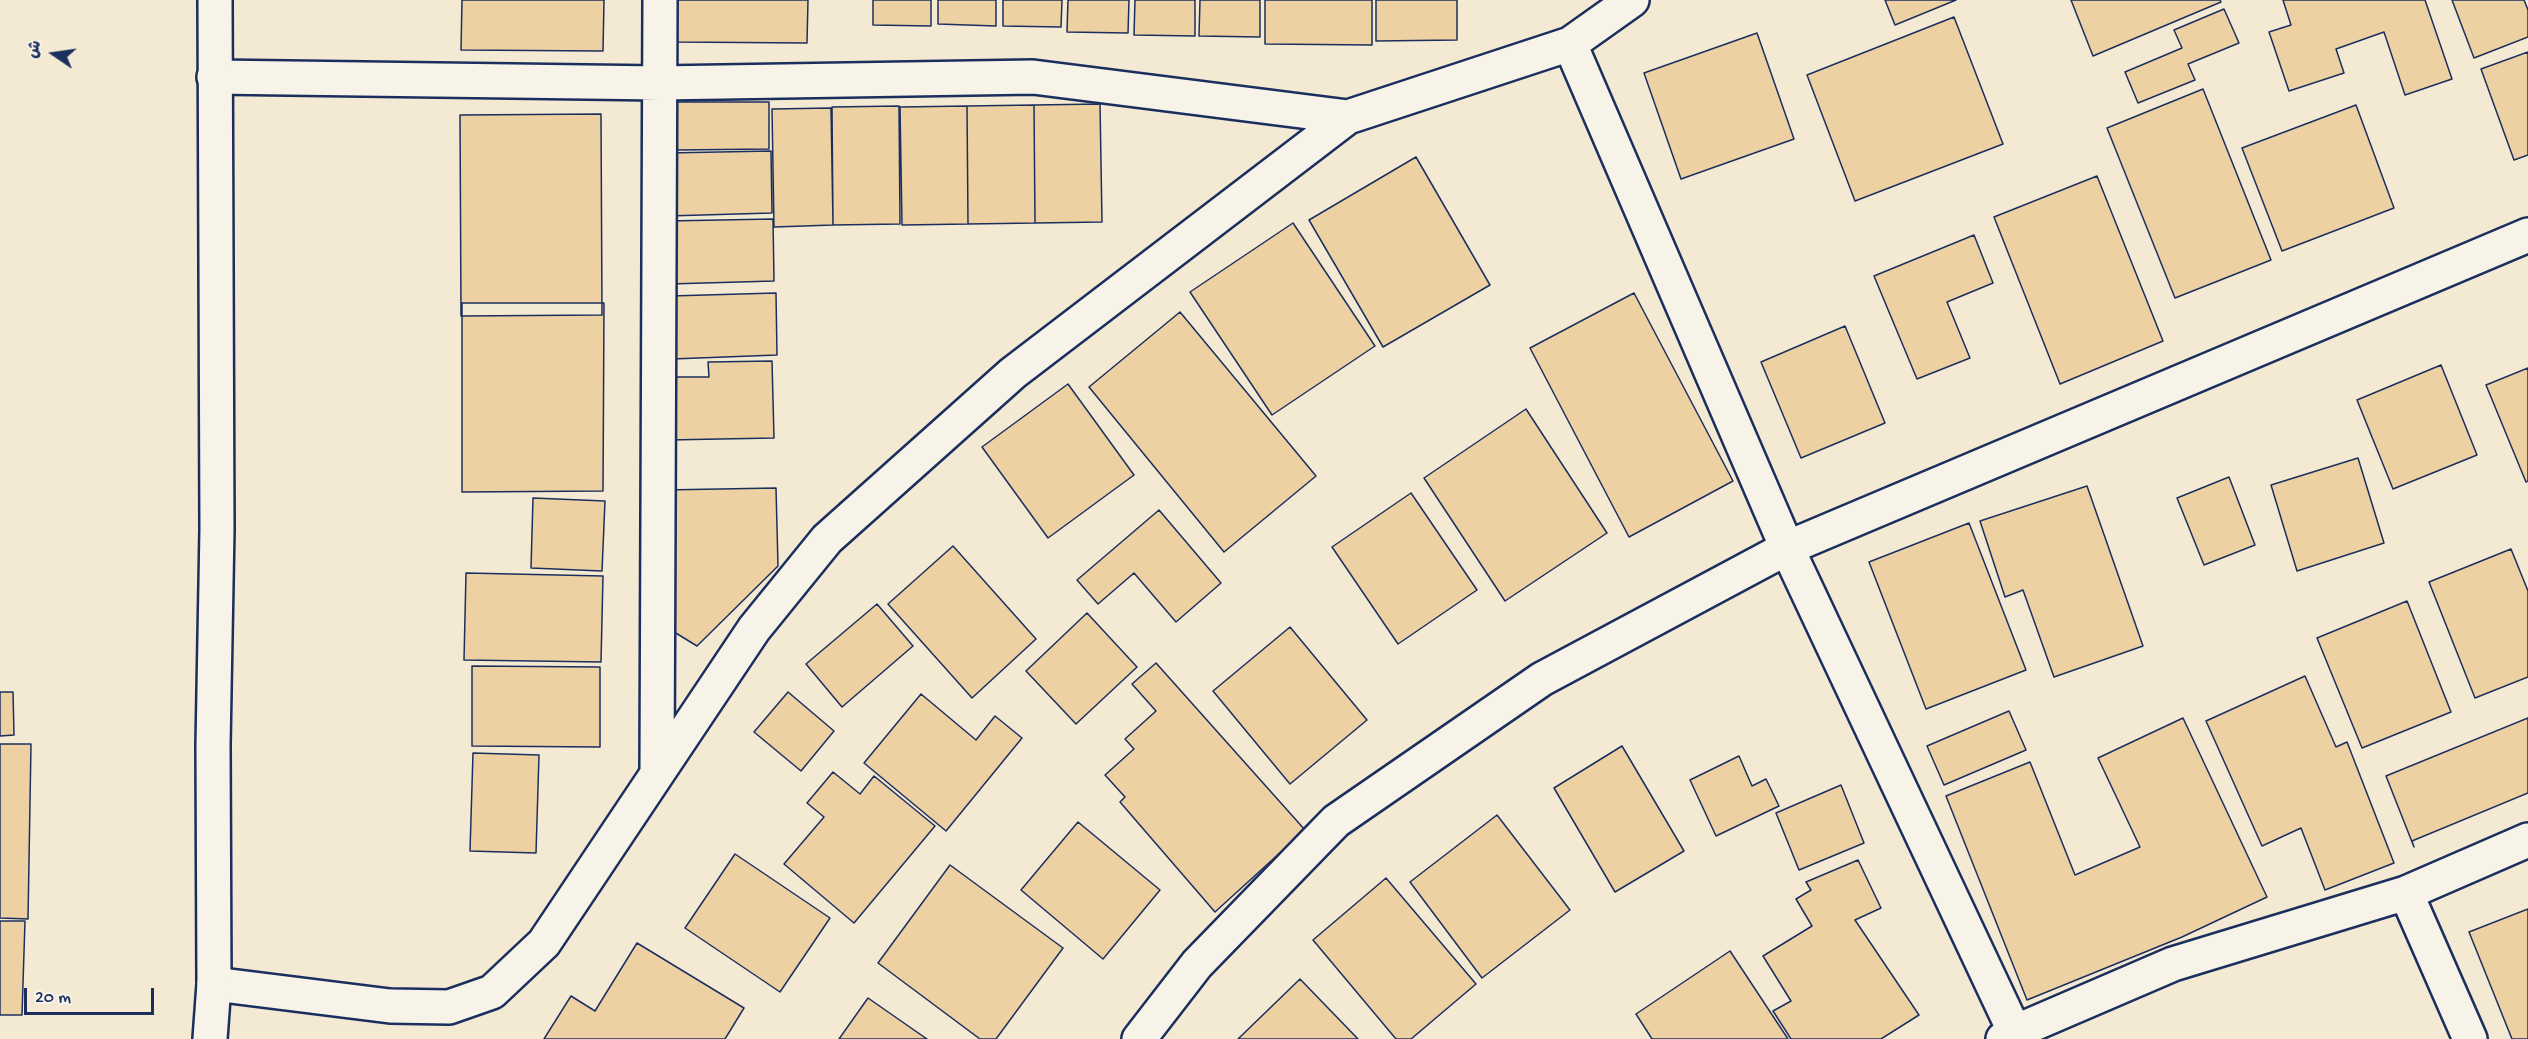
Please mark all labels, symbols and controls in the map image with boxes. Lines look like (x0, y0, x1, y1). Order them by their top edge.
north arrow (24, 24, 84, 84)
text: ش (25, 39, 47, 61)
scale bar (27, 976, 158, 1014)
text: 20 m (35, 988, 71, 1009)

